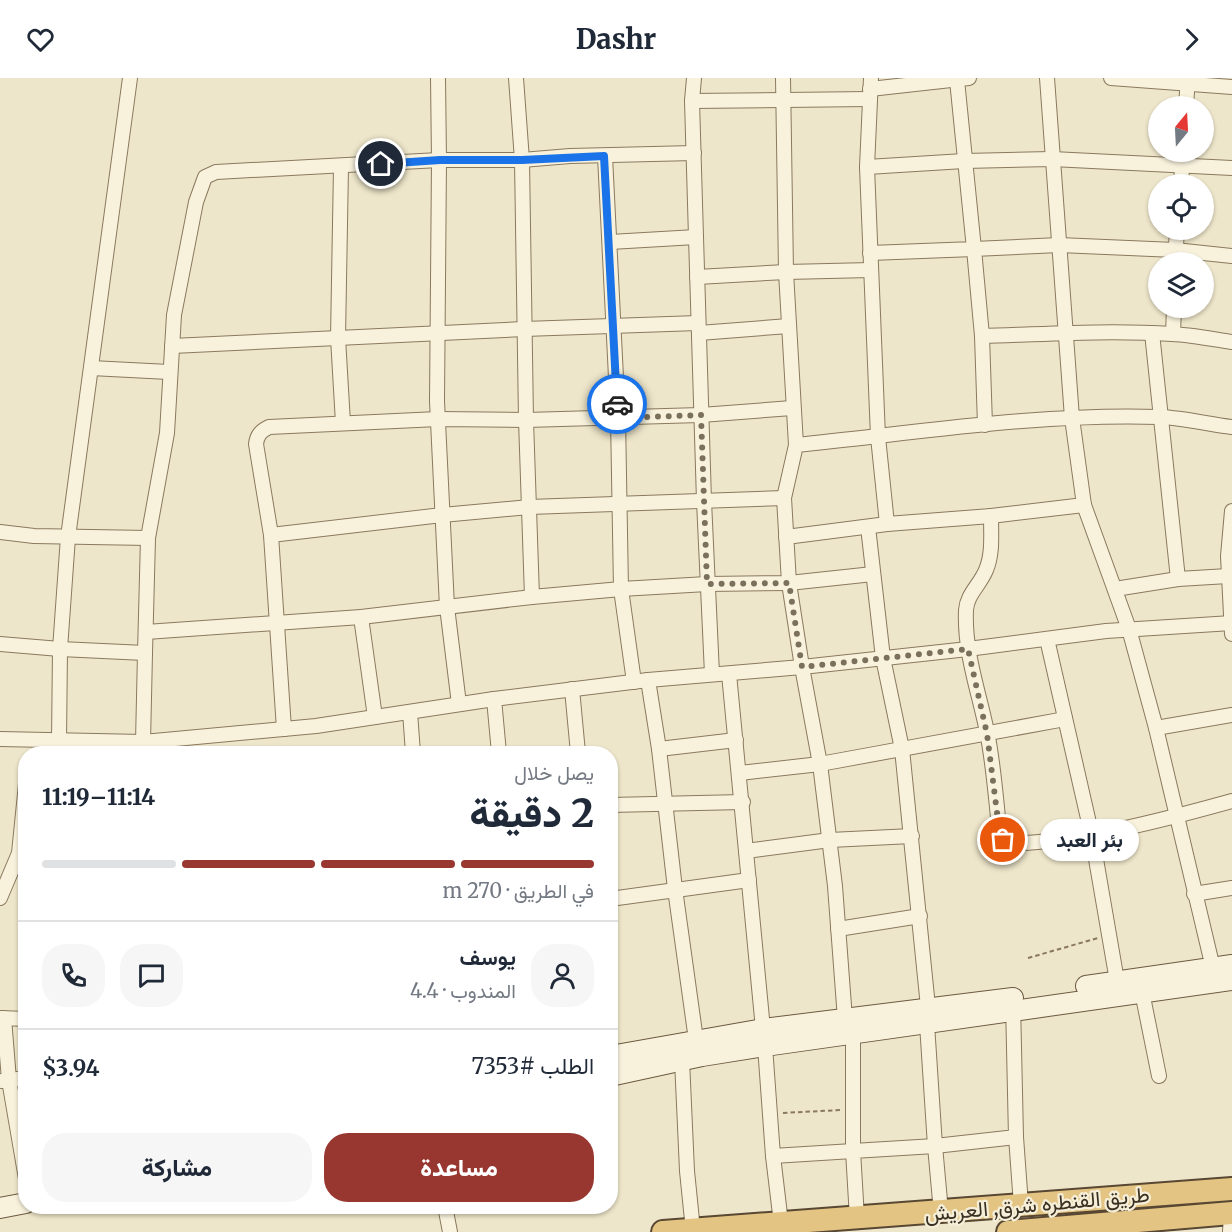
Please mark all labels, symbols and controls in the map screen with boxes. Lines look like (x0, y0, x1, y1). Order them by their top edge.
text: Dashr (576, 22, 656, 56)
icon: heart (24, 23, 57, 56)
icon: forward (1175, 23, 1208, 56)
north arrow (1148, 96, 1214, 162)
map controls (1148, 96, 1214, 318)
pin (355, 138, 406, 189)
icon: home (364, 147, 397, 180)
button: locate (1148, 174, 1214, 240)
button: layers (1148, 252, 1214, 318)
courier (587, 374, 647, 434)
icon: car (601, 388, 634, 421)
text: يصل خلال (514, 760, 594, 785)
text: 11:14–11:19 (42, 783, 155, 811)
text: 2 دقيقة (470, 789, 594, 838)
pin (977, 814, 1028, 865)
callout: بئر العبد (1039, 819, 1138, 861)
icon: bag (986, 823, 1019, 856)
text: بئر العبد (1056, 827, 1123, 852)
text: في الطريق · 270 m (443, 878, 594, 903)
text: يوسف (460, 943, 516, 971)
button: phone (42, 944, 105, 1007)
button: chat (120, 944, 183, 1007)
button: person (531, 944, 594, 1007)
text: المندوب · 4.4 (410, 978, 516, 1003)
text: الطلب #7353 (471, 1052, 594, 1080)
text: $3.94 (42, 1054, 100, 1082)
button: مشاركة (42, 1133, 312, 1202)
button: مساعدة (324, 1133, 594, 1202)
street label: طريق القنطره شرق, العريش (923, 1181, 1151, 1227)

